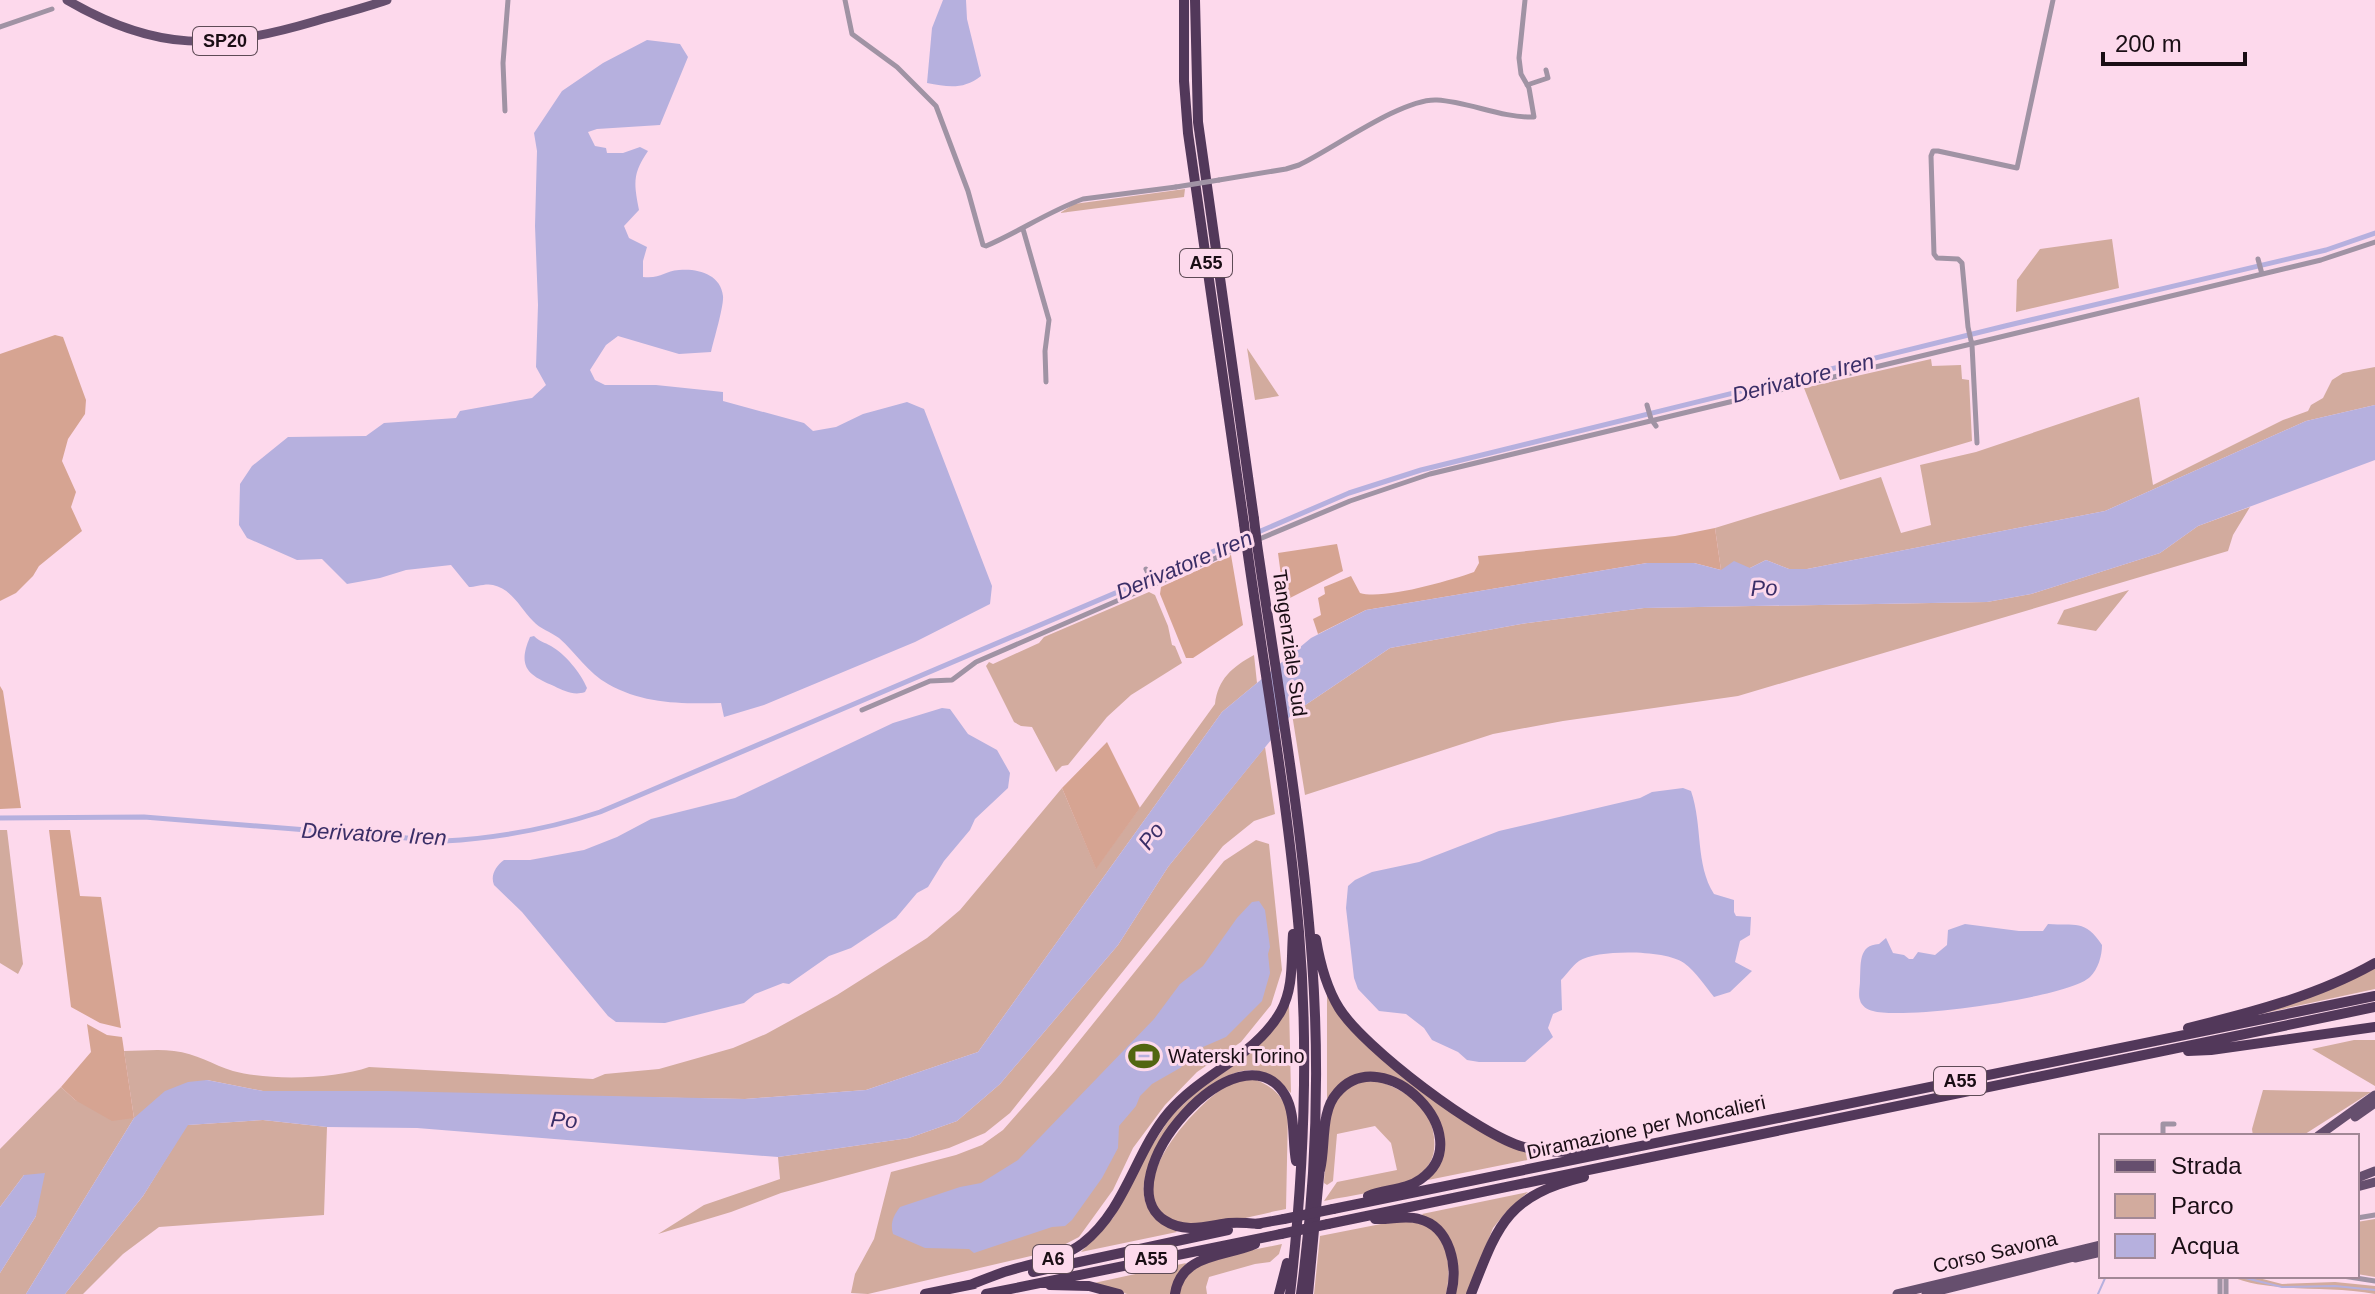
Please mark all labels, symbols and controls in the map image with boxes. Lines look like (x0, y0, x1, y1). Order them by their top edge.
scale bar (2103, 16, 2245, 66)
road number: SP20 (193, 27, 257, 55)
text: 200 m (2115, 30, 2182, 57)
road number: A55 (1180, 249, 1232, 277)
water label: Derivatore Iren (1729, 348, 1877, 408)
water label: Derivatore Iren (1112, 525, 1256, 605)
street label: Tangenziale Sud (1269, 568, 1311, 718)
water label: Po (1750, 575, 1778, 601)
water label: Derivatore Iren (301, 818, 447, 850)
water label: Po (1133, 818, 1169, 854)
sports icon: Waterski Torino (1127, 1039, 1161, 1073)
place label: Waterski Torino (1168, 1045, 1305, 1067)
road number: A55 (1934, 1067, 1986, 1095)
street label: Diramazione per Moncalieri (1525, 1091, 1767, 1163)
water label: Po (550, 1107, 578, 1133)
legend (2099, 1134, 2359, 1278)
text: Strada (2171, 1152, 2242, 1179)
text: Parco (2171, 1192, 2234, 1219)
street label: Corso Savona (1931, 1227, 2060, 1277)
text: Acqua (2171, 1232, 2240, 1259)
road number: A6 (1033, 1245, 1073, 1273)
road number: A55 (1125, 1245, 1177, 1273)

